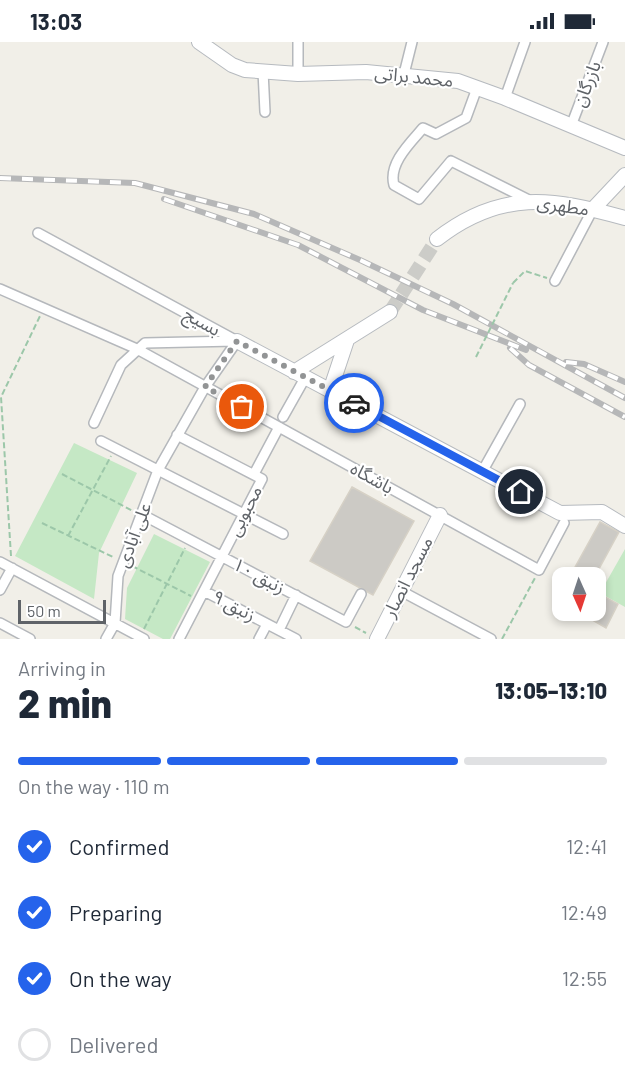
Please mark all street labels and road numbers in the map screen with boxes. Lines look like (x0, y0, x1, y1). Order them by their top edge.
street label: بازرگان (567, 57, 606, 110)
street label: محمد براتی (374, 61, 455, 92)
street label: مطهری (536, 190, 591, 221)
street label: بسیج (179, 302, 225, 343)
street label: باشگاه (347, 456, 398, 498)
street label: محبوبی (222, 482, 267, 540)
street label: علی آبادی (111, 499, 156, 571)
street label: مسجد انصار (377, 533, 438, 622)
street label: زنبق ۱۰ (229, 552, 289, 599)
street label: زنبق ۹ (209, 585, 260, 626)

